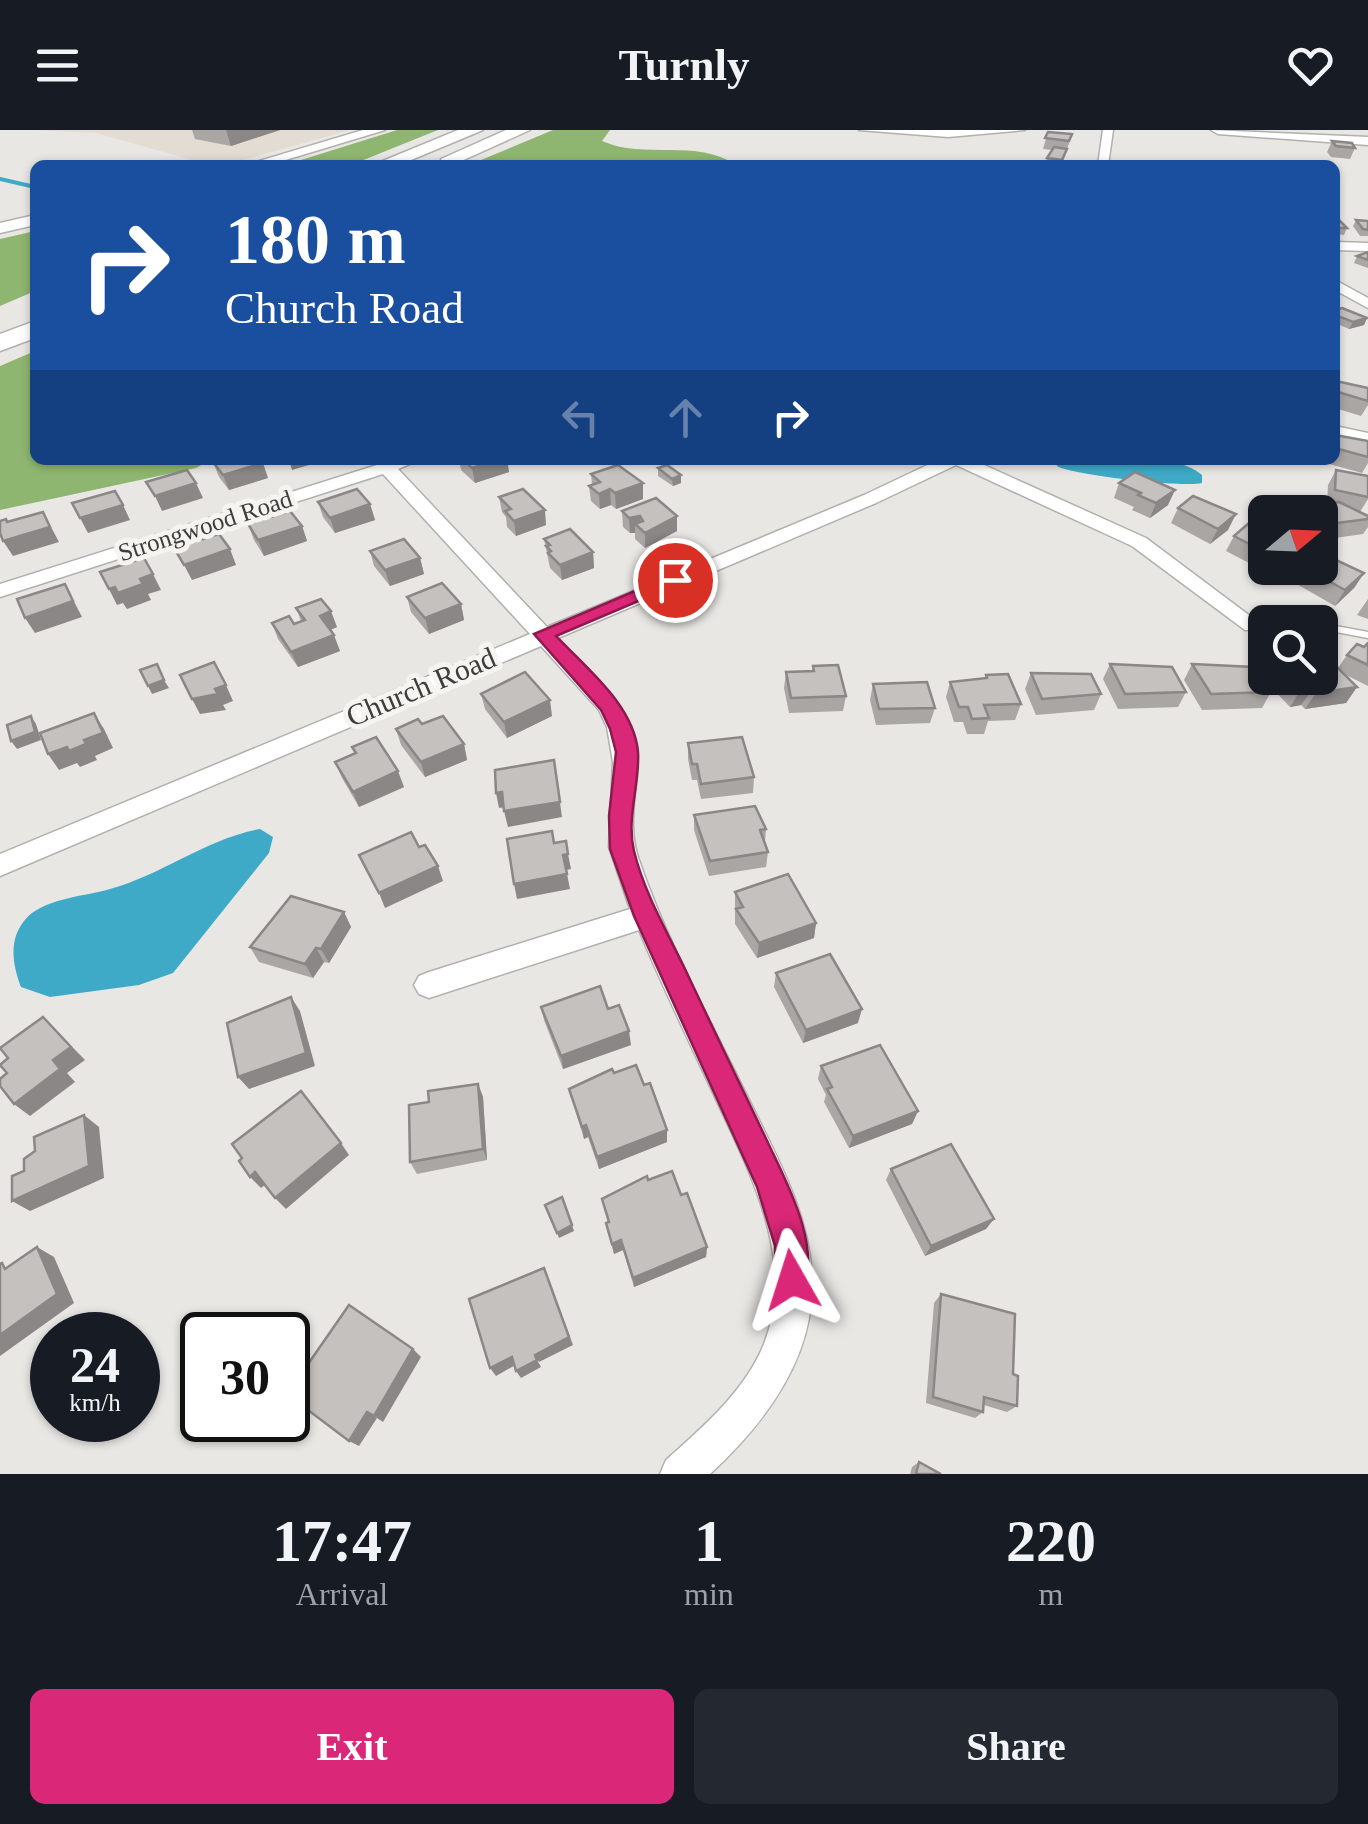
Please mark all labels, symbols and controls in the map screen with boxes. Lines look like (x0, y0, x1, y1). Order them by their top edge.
icon: menu (30, 38, 85, 93)
icon: heart (1283, 38, 1338, 93)
text: Turnly (619, 40, 749, 90)
icon: right (60, 200, 190, 330)
text: 180 m (225, 201, 406, 278)
text: Church Road (225, 283, 464, 333)
icon: left (553, 390, 608, 445)
icon: ahead (658, 390, 713, 445)
icon: right (763, 390, 818, 445)
street label: Strongwood Road (115, 484, 296, 566)
north arrow (1248, 495, 1338, 585)
map controls (1248, 495, 1338, 695)
pin (633, 538, 718, 623)
icon: arrive (648, 553, 703, 608)
button: search (1248, 605, 1338, 695)
street label: Church Road (341, 640, 500, 733)
position arrow (740, 1228, 844, 1332)
speed limit sign: 30 (180, 1312, 310, 1442)
text: 24 (70, 1337, 120, 1393)
text: km/h (69, 1389, 121, 1416)
text: 17:47 (272, 1508, 412, 1574)
text: 1 (694, 1508, 724, 1574)
text: 220 (1006, 1508, 1096, 1574)
text: Arrival (296, 1576, 388, 1612)
text: min (684, 1576, 734, 1612)
text: m (1038, 1576, 1063, 1612)
button: Exit (30, 1689, 674, 1804)
button: Share (694, 1689, 1338, 1804)

